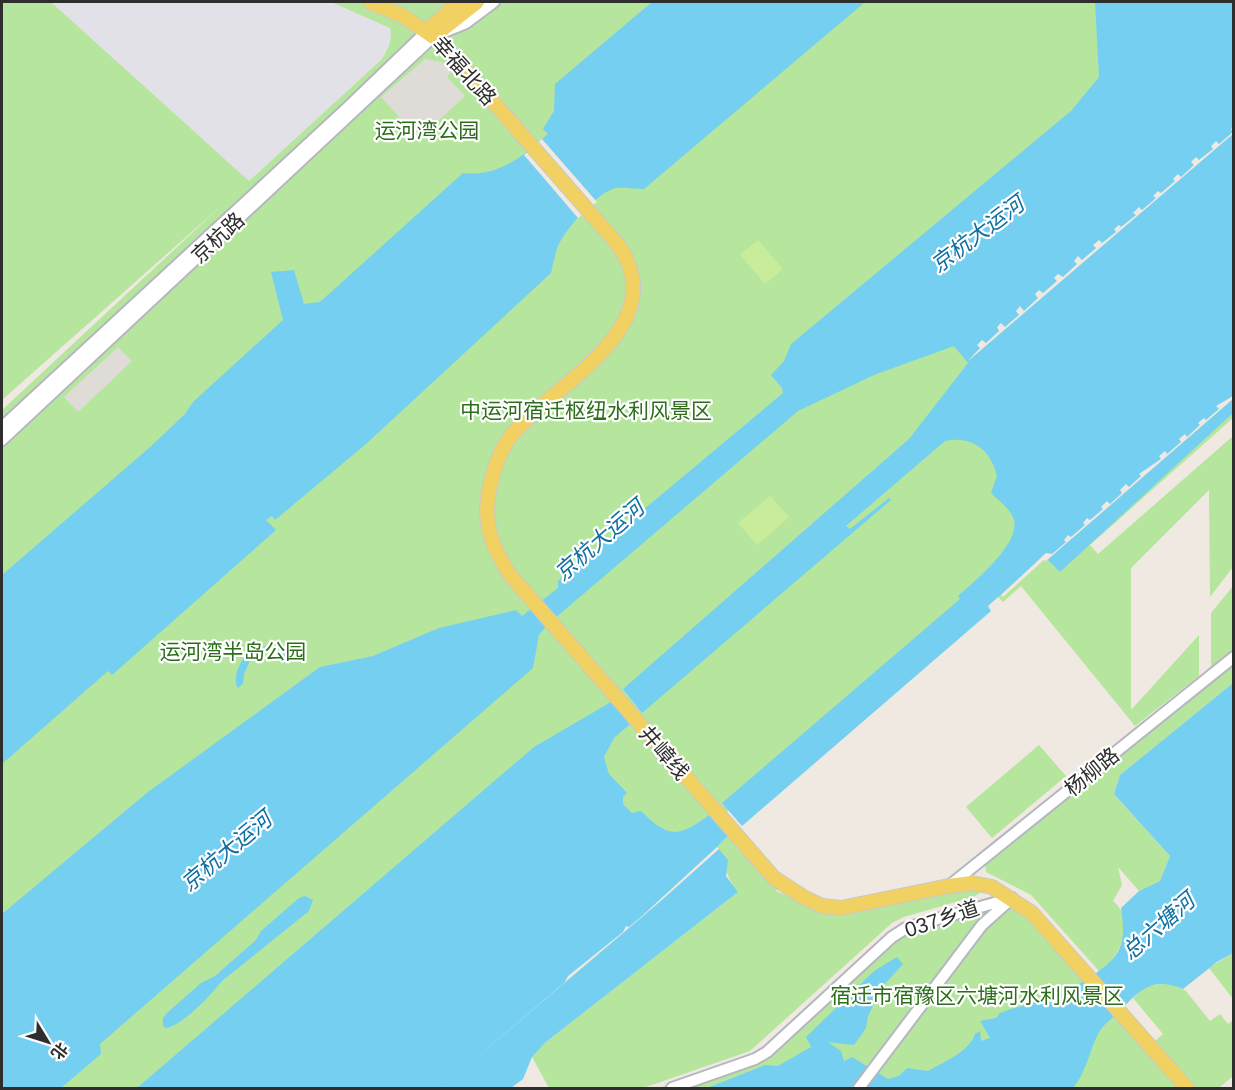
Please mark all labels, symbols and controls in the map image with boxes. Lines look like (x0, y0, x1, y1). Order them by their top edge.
street label: 幸福北路 (428, 32, 501, 110)
park label: 运河湾公园 (375, 119, 480, 142)
water label: 京杭大运河 (926, 189, 1032, 277)
street label: 京杭路 (187, 208, 249, 268)
park label: 中运河宿迁枢纽水利风景区 (460, 399, 712, 422)
water label: 京杭大运河 (550, 492, 652, 586)
park label: 运河湾半岛公园 (160, 640, 307, 663)
street label: 井嶂线 (635, 721, 694, 784)
street label: 杨柳路 (1060, 743, 1123, 800)
water label: 京杭大运河 (176, 804, 280, 896)
water label: 总六塘河 (1117, 885, 1203, 965)
street label: 037乡道 (902, 896, 982, 941)
park label: 宿迁市宿豫区六塘河水利风景区 (830, 984, 1124, 1007)
north arrow (18, 1012, 78, 1072)
text: 北 (48, 1039, 71, 1062)

